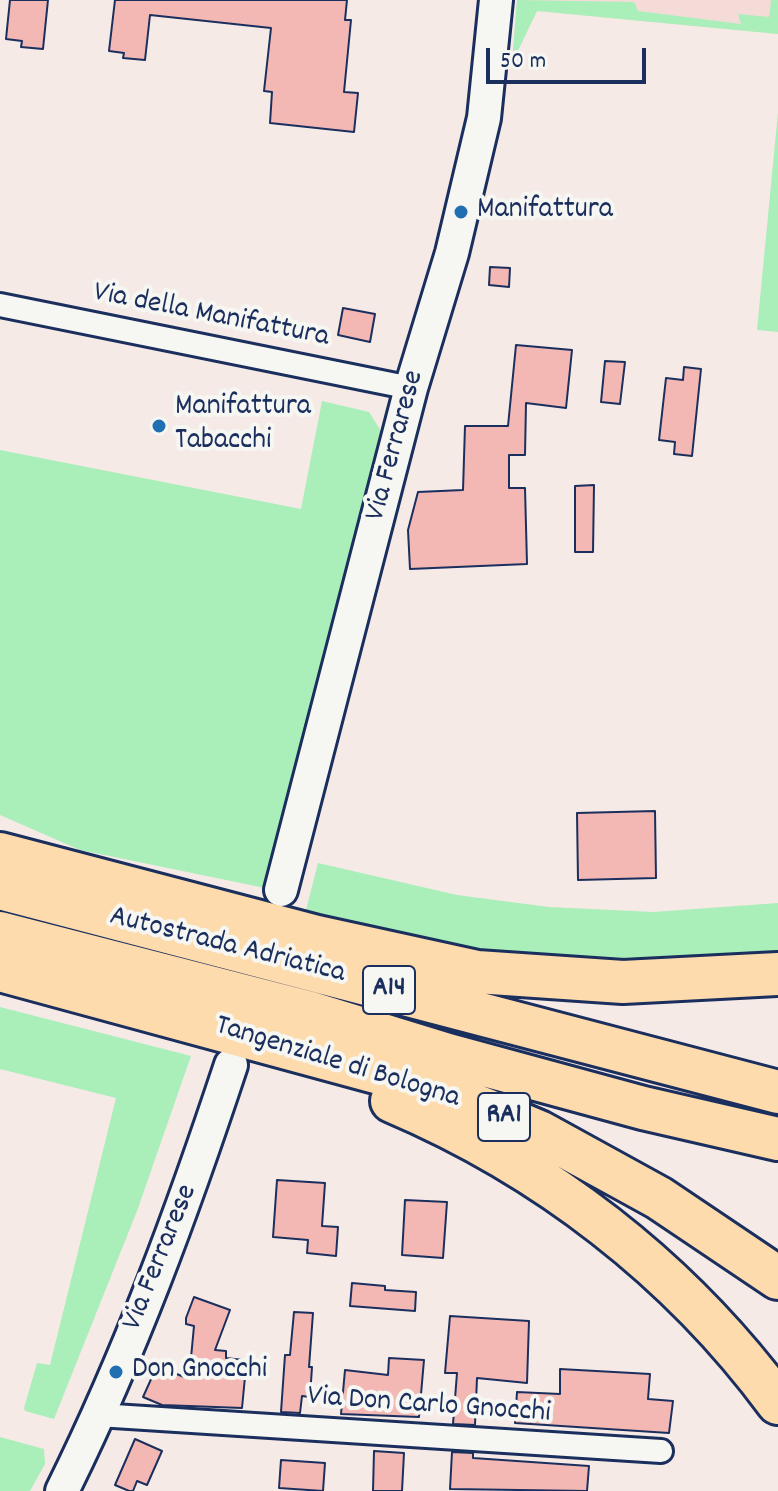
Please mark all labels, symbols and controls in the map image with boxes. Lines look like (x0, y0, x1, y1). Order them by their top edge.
scale bar (490, 32, 650, 82)
text: 50 m (500, 45, 546, 79)
place label: Manifattura (477, 194, 613, 230)
marker: Manifattura (452, 203, 470, 221)
street label: Via della Manifattura (90, 277, 332, 357)
street label: Via Ferrarese (360, 367, 434, 525)
place label: Manifattura Tabacchi (175, 391, 311, 462)
marker: Manifattura Tabacchi (150, 417, 168, 435)
street label: Autostrada Adriatica (105, 900, 349, 994)
road number: A14 (363, 966, 415, 1014)
street label: Tangenziale di Bologna (210, 1010, 464, 1118)
road number: RA1 (478, 1093, 530, 1141)
street label: Via Ferrarese (116, 1180, 208, 1336)
place label: Don Gnocchi (132, 1354, 267, 1390)
marker: Don Gnocchi (107, 1363, 125, 1381)
street label: Via Don Carlo Gnocchi (306, 1381, 552, 1433)

